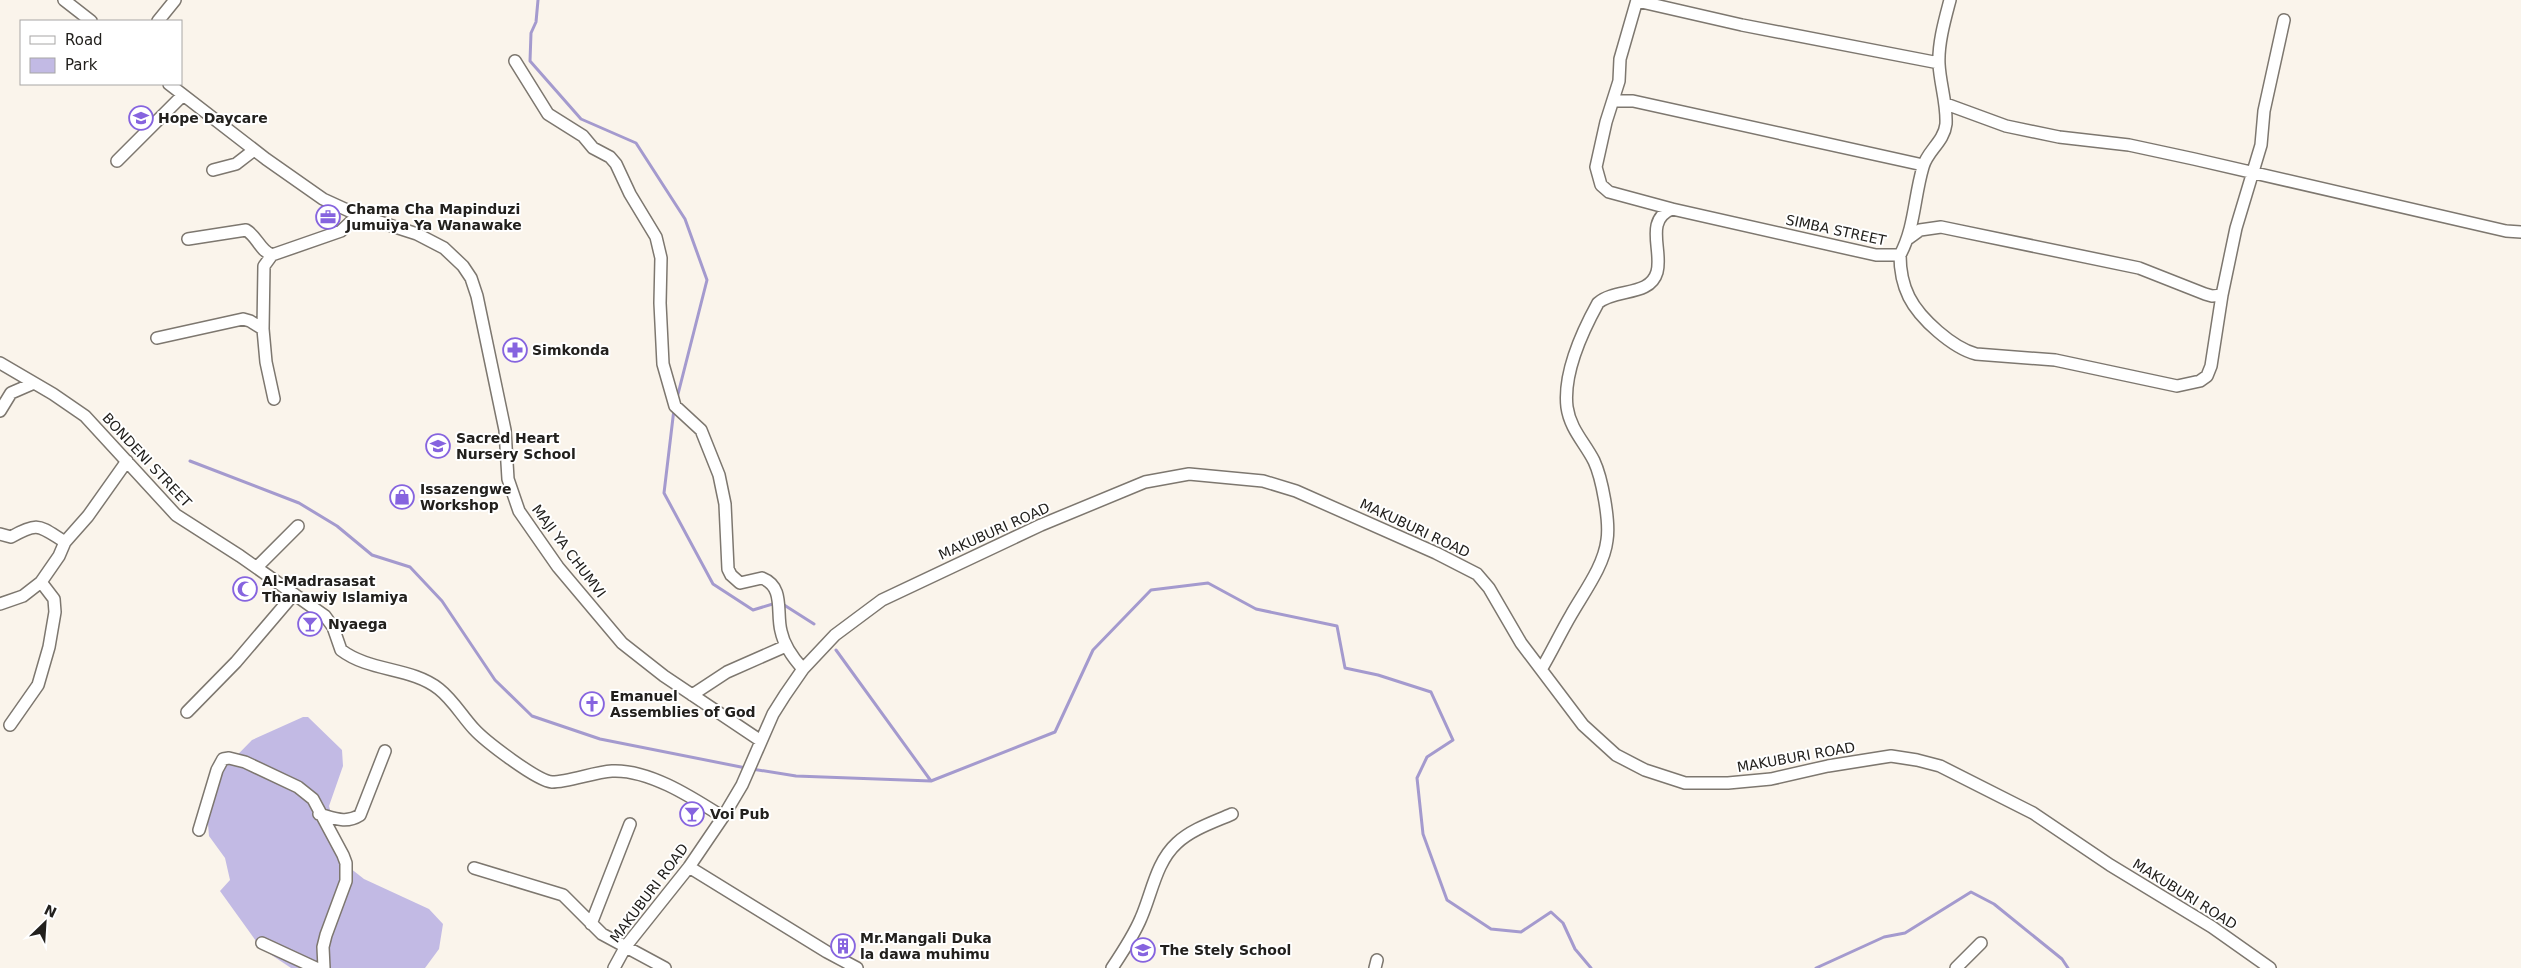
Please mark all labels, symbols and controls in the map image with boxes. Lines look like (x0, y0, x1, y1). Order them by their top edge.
legend (20, 20, 182, 85)
text: Road (65, 31, 103, 49)
text: Park (65, 56, 98, 74)
school or university icon: Hope Daycare (128, 105, 154, 131)
place label: Hope Daycare (158, 110, 268, 126)
place label: Chama Cha Mapinduzi Jumuiya Ya Wanawake (345, 201, 522, 233)
office icon: Chama Cha Mapinduzi Jumuiya Ya Wanawake (315, 204, 341, 230)
street label: SIMBA STREET (1784, 212, 1888, 249)
pharmacy icon: Simkonda (502, 337, 528, 363)
place label: Simkonda (532, 342, 609, 358)
street label: BONDENI STREET (99, 410, 195, 511)
place label: Sacred Heart Nursery School (456, 430, 576, 462)
school or university icon: Sacred Heart Nursery School (425, 433, 451, 459)
place label: Issazengwe Workshop (420, 481, 511, 513)
shop icon: Issazengwe Workshop (389, 484, 415, 510)
street label: MAKUBURI ROAD (1357, 495, 1473, 561)
street label: MAKUBURI ROAD (936, 499, 1052, 563)
street label: MAJI YA CHUMVI (529, 501, 609, 601)
place label: Al-Madrasasat Thanawiy Islamiya (262, 573, 408, 605)
mosque icon: Al-Madrasasat Thanawiy Islamiya (232, 576, 258, 602)
bar icon: Nyaega (297, 611, 323, 637)
place label: Nyaega (328, 616, 387, 632)
place label: Emanuel Assemblies of God (610, 688, 756, 720)
church icon: Emanuel Assemblies of God (579, 691, 605, 717)
street label: MAKUBURI ROAD (1736, 739, 1856, 775)
bar icon: Voi Pub (679, 801, 705, 827)
place label: Voi Pub (710, 806, 770, 822)
street label: MAKUBURI ROAD (607, 840, 691, 946)
street label: MAKUBURI ROAD (2130, 855, 2240, 933)
north arrow (20, 898, 70, 948)
text: N (42, 901, 59, 921)
place label: Mr.Mangali Duka la dawa muhimu (860, 930, 992, 962)
building icon: Mr.Mangali Duka la dawa muhimu (830, 933, 856, 959)
school or university icon: The Stely School (1130, 937, 1156, 963)
place label: The Stely School (1160, 942, 1291, 958)

